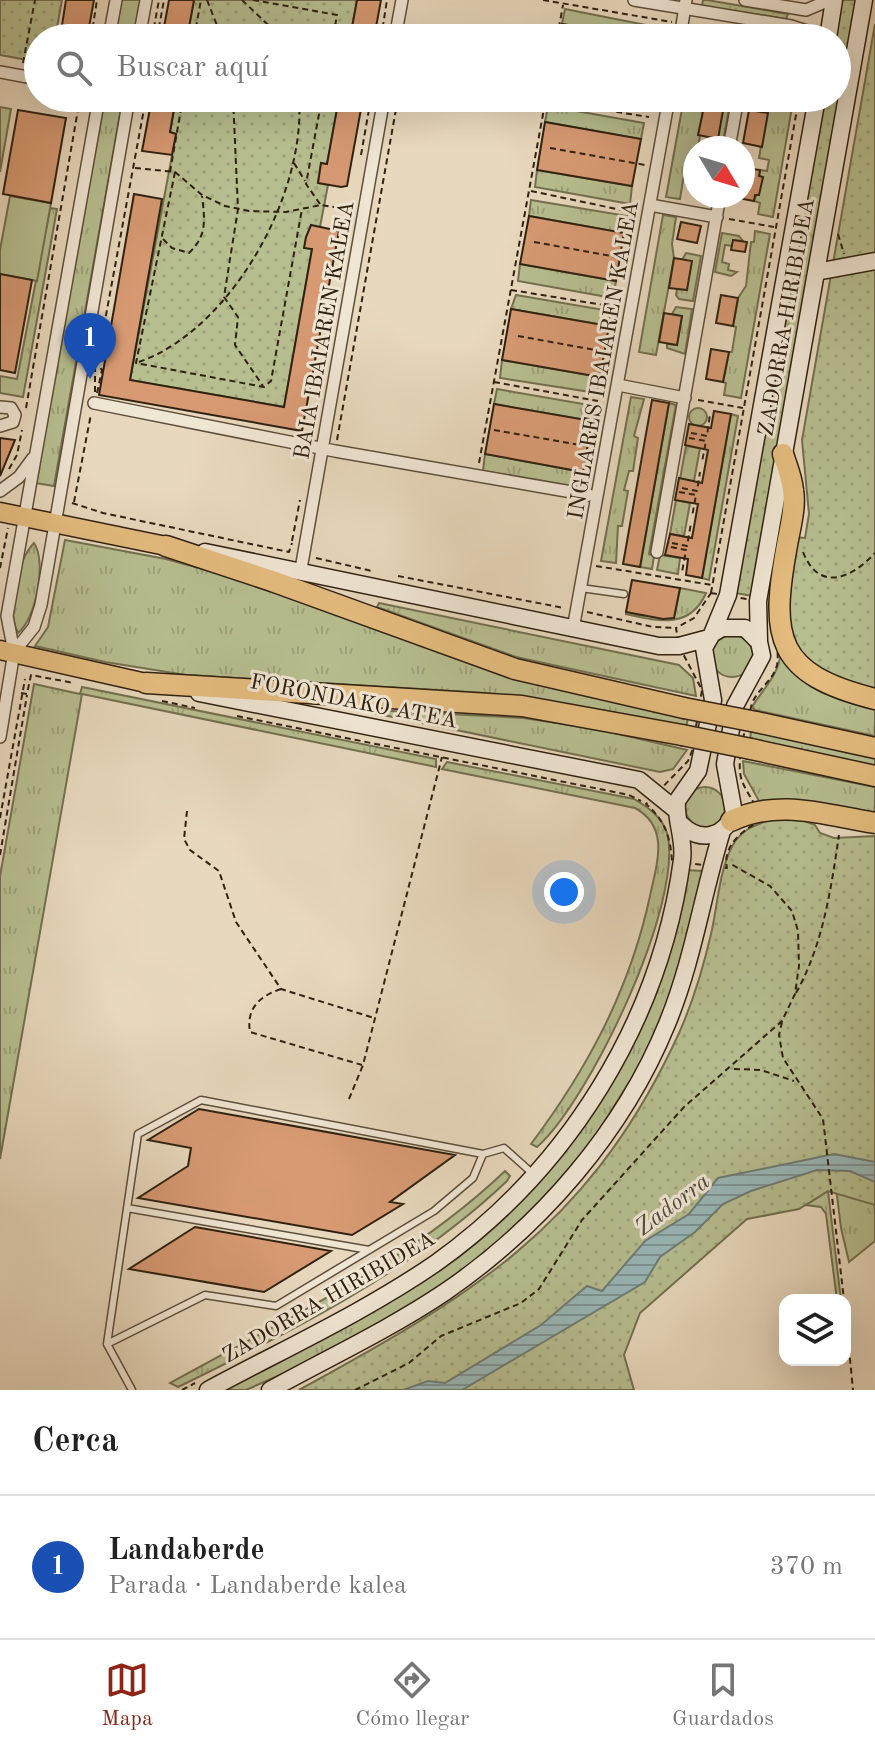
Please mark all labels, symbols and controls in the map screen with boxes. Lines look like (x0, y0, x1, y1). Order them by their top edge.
search box (24, 24, 851, 112)
icon: search (52, 46, 96, 90)
text: Buscar aquí (116, 53, 268, 83)
north arrow (683, 136, 755, 208)
street label: ZADORRA HIRIBIDEA (755, 196, 819, 438)
street label: BAIA IBAIAREN KALEA (291, 199, 359, 461)
street label: INGLARES IBAIAREN KALEA (565, 199, 643, 521)
pin: 1 (64, 313, 116, 379)
street label: FORONDAKO ATEA (248, 671, 459, 733)
your location (544, 872, 584, 912)
water label: Zadorra (631, 1170, 715, 1241)
street label: ZADORRA HIRIBIDEA (219, 1228, 439, 1368)
map controls (779, 1294, 851, 1366)
button: layers (779, 1294, 851, 1366)
text: Cerca (32, 1425, 118, 1459)
text: Landaberde (108, 1536, 265, 1566)
text: 1 (50, 1554, 66, 1580)
text: 370 m (770, 1554, 843, 1580)
text: Parada · Landaberde kalea (108, 1573, 407, 1599)
tab: Mapa (101, 1658, 153, 1733)
tab: Cómo llegar (355, 1658, 469, 1733)
tab: Guardados (672, 1658, 774, 1733)

